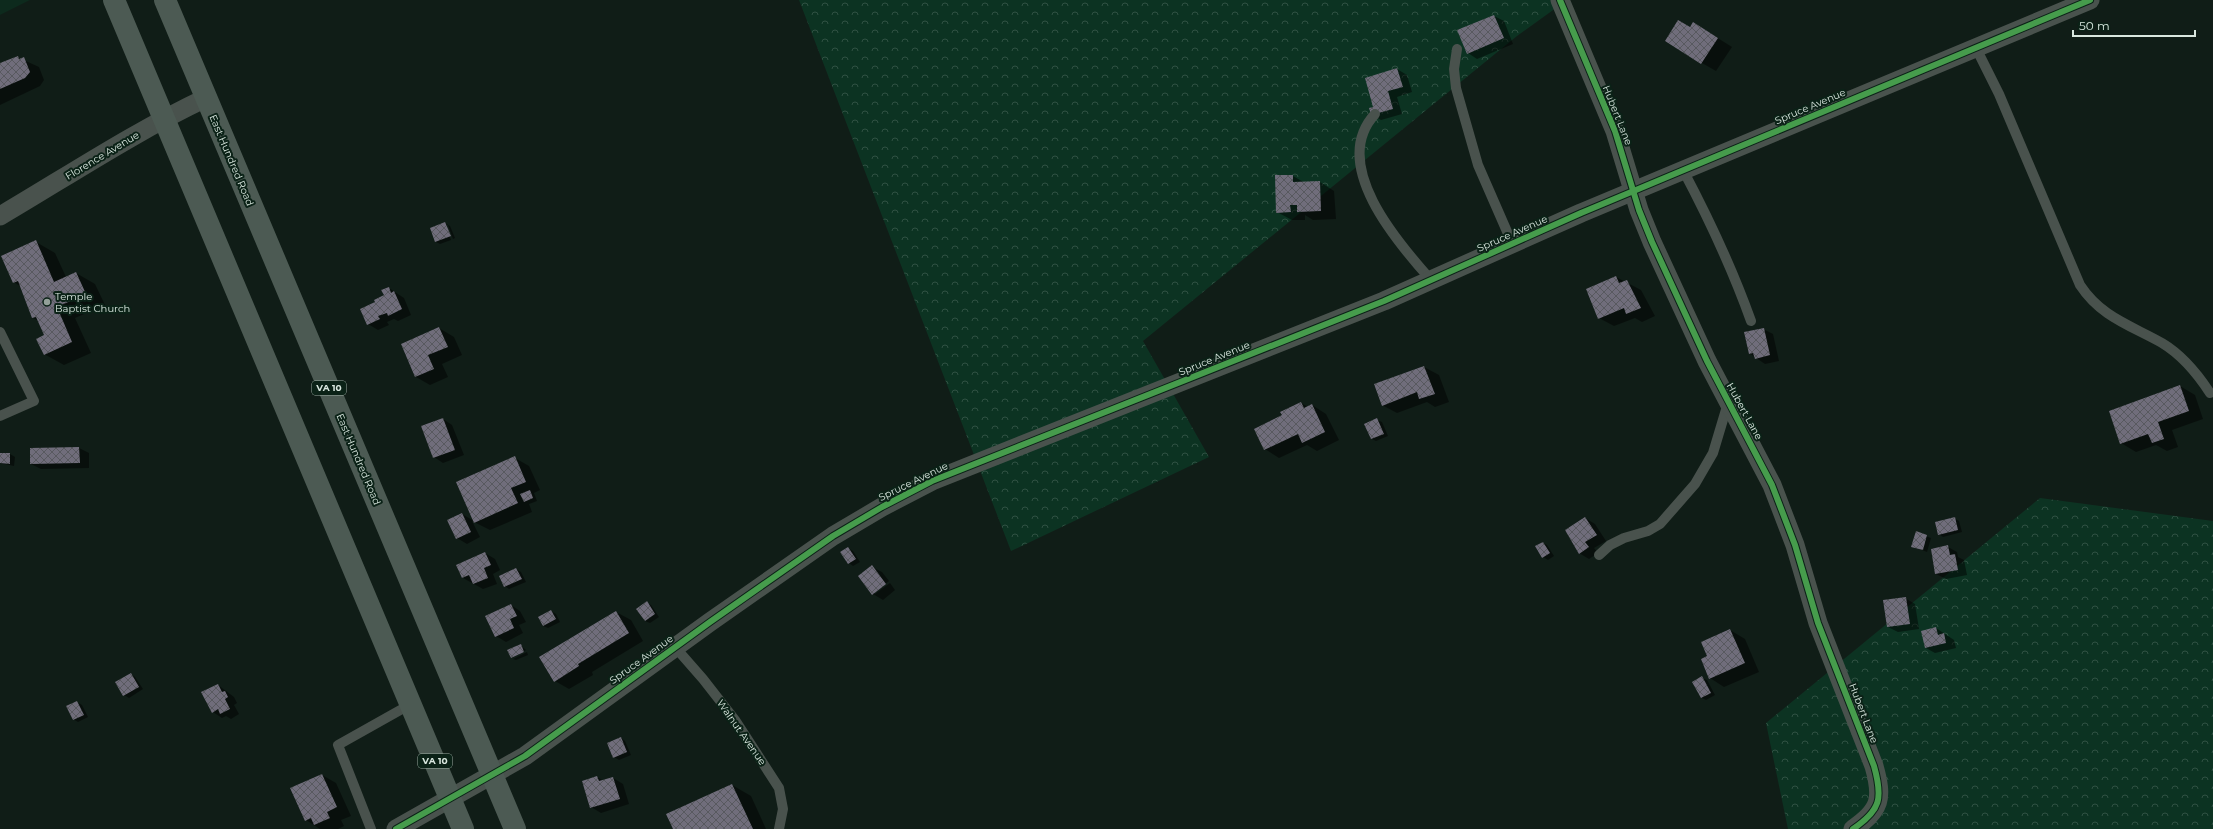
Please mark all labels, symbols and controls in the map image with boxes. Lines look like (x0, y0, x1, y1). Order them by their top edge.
scale bar (2073, 12, 2195, 38)
text: 50 m (2079, 18, 2110, 33)
street label: Hubert Lane (1600, 83, 1635, 147)
street label: Spruce Avenue (1773, 86, 1848, 127)
street label: East Hundred Road (206, 113, 257, 208)
street label: Florence Avenue (63, 128, 142, 183)
street label: Spruce Avenue (1475, 212, 1549, 255)
place label: Temple Baptist Church (55, 290, 130, 315)
marker: Temple Baptist Church (42, 297, 52, 307)
street label: Spruce Avenue (1177, 338, 1252, 379)
street label: Hubert Lane (1724, 380, 1766, 442)
road number: VA 10 (312, 381, 346, 395)
street label: East Hundred Road (333, 412, 384, 507)
street label: Spruce Avenue (876, 459, 950, 504)
street label: Spruce Avenue (607, 632, 676, 687)
street label: Hubert Lane (1846, 681, 1881, 745)
street label: Walnut Avenue (714, 697, 769, 768)
road number: VA 10 (418, 754, 452, 768)

